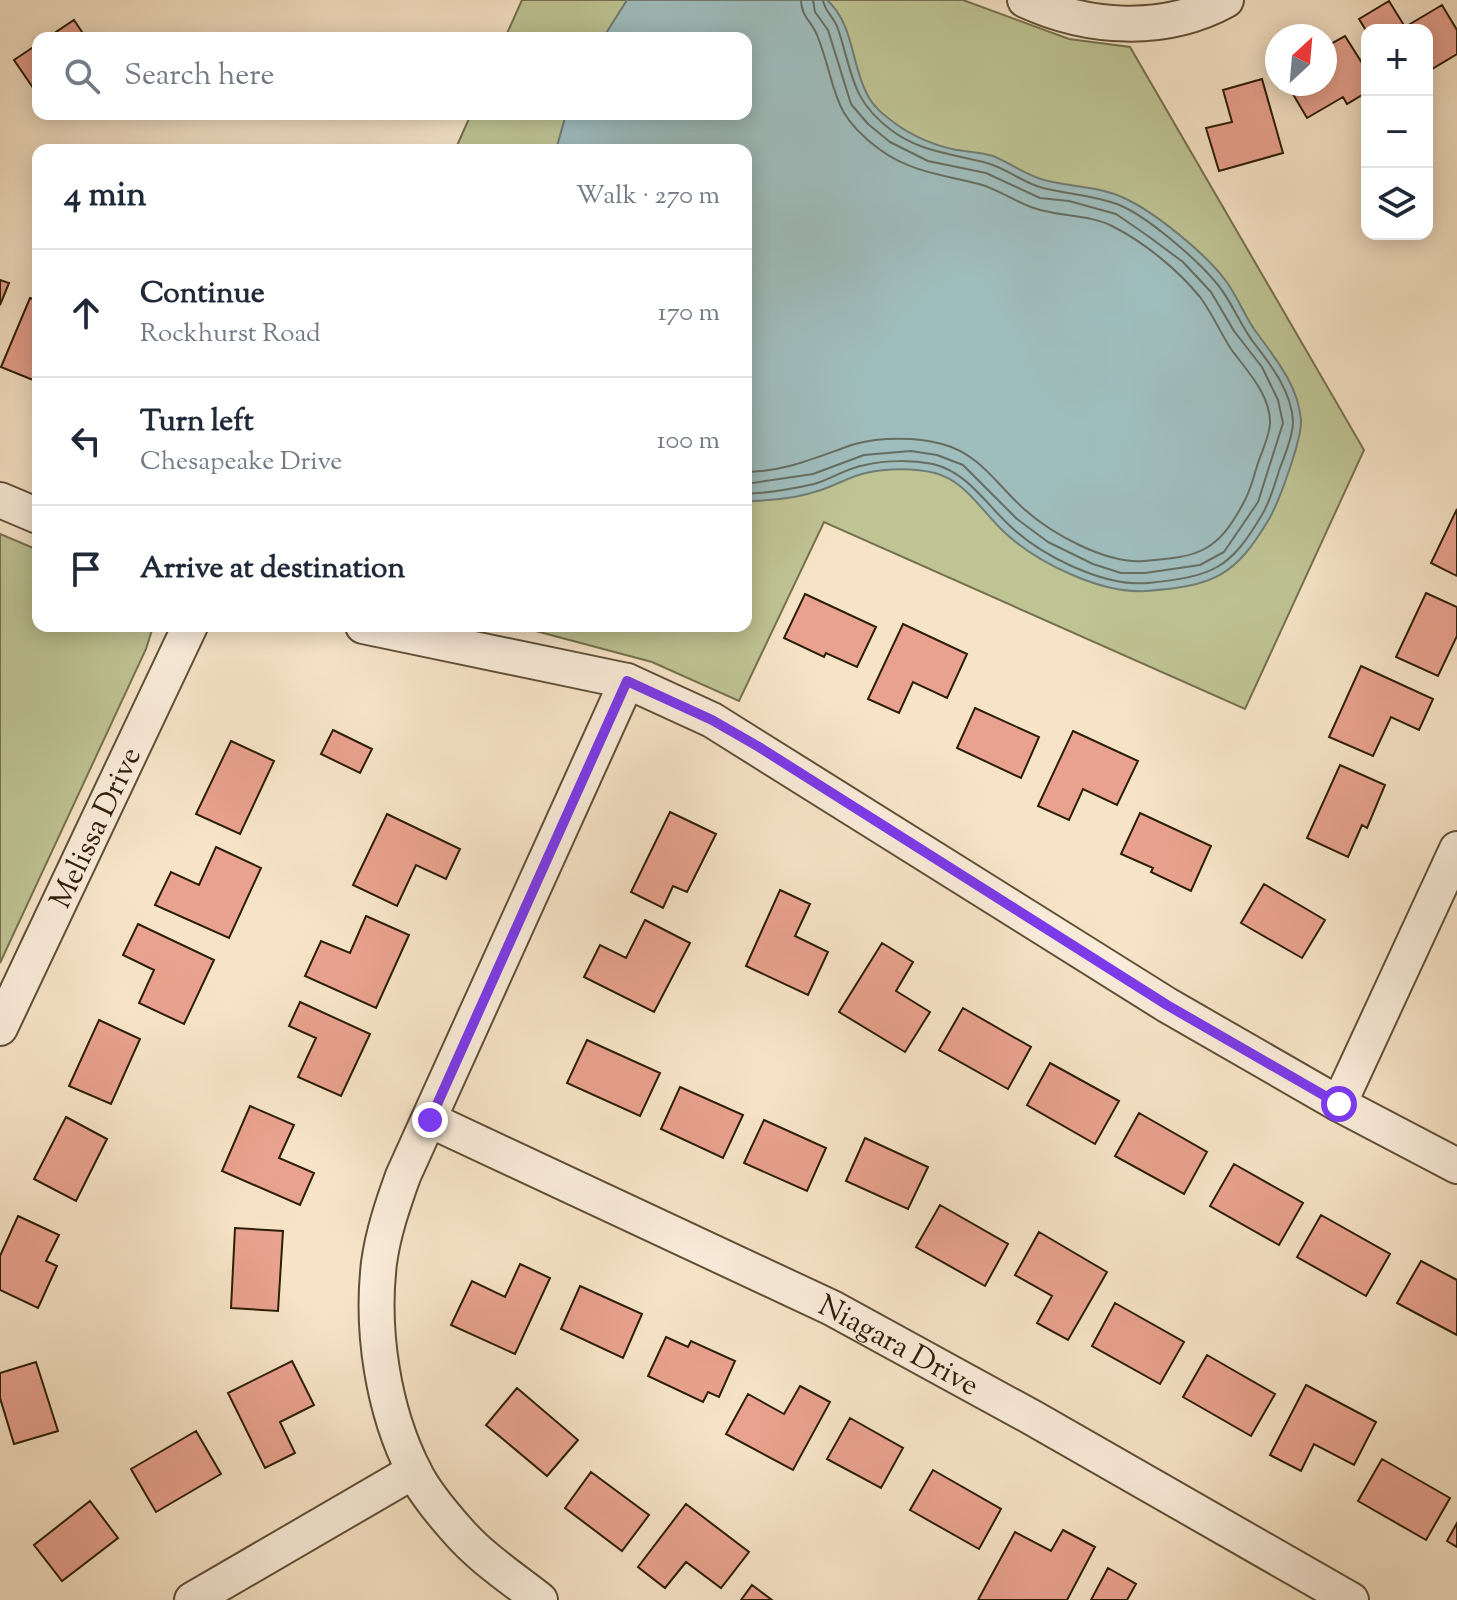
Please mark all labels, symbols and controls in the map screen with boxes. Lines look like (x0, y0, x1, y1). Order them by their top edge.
north arrow (1265, 24, 1337, 96)
map controls (1361, 24, 1433, 240)
button: + (1361, 24, 1433, 96)
search box (32, 32, 752, 120)
icon: search (60, 54, 104, 98)
text: Search here (124, 55, 274, 98)
button: − (1361, 96, 1433, 168)
button: layers (1361, 168, 1433, 240)
text: 4 min (64, 172, 146, 221)
text: Walk · 270 m (576, 178, 720, 215)
text: Continue (140, 273, 265, 316)
icon: ahead (64, 291, 108, 335)
text: 170 m (658, 295, 720, 332)
text: Rockhurst Road (140, 316, 321, 353)
text: Turn left (140, 401, 254, 444)
icon: left (64, 419, 108, 463)
text: 100 m (657, 423, 720, 460)
text: Chesapeake Drive (140, 444, 342, 481)
icon: arrive (64, 547, 108, 591)
text: Arrive at destination (140, 548, 405, 591)
street label: Melissa Drive (41, 741, 154, 916)
route start (1321, 1086, 1357, 1122)
route end (412, 1102, 448, 1138)
street label: Niagara Drive (810, 1285, 986, 1408)

